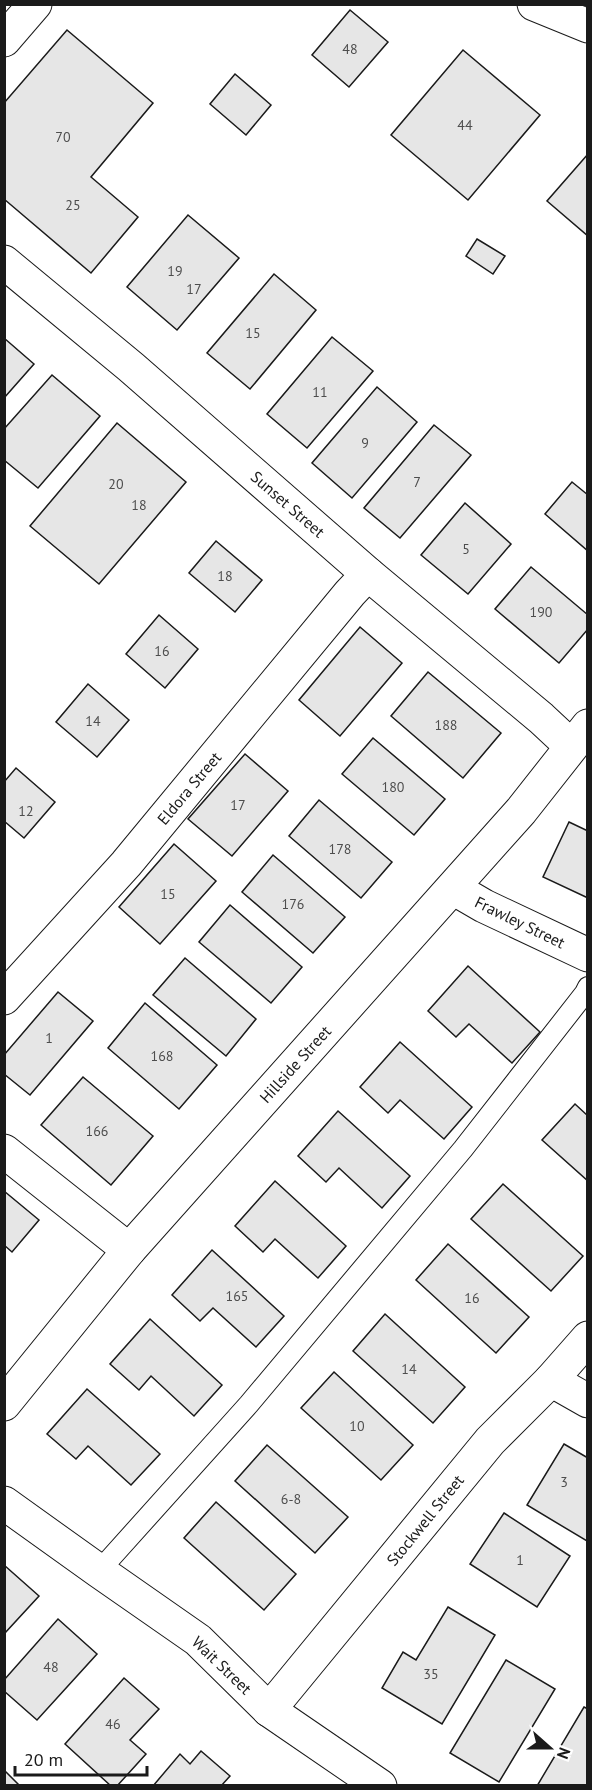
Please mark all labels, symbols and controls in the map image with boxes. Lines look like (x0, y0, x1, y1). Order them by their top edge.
house number: 48 (342, 40, 358, 58)
house number: 44 (457, 116, 473, 134)
house number: 70 (55, 128, 71, 146)
house number: 25 (65, 196, 81, 214)
house number: 19 (167, 262, 183, 280)
house number: 17 (186, 280, 202, 298)
house number: 15 (245, 324, 261, 342)
house number: 11 (312, 383, 328, 401)
house number: 9 (361, 434, 369, 452)
street label: Sunset Street (247, 467, 329, 542)
house number: 7 (413, 473, 421, 491)
house number: 20 (108, 475, 124, 493)
house number: 18 (131, 496, 147, 514)
house number: 5 (462, 540, 470, 558)
house number: 18 (217, 567, 233, 585)
house number: 190 (530, 603, 553, 621)
house number: 16 (154, 642, 170, 660)
house number: 14 (85, 712, 101, 730)
house number: 188 (435, 716, 457, 734)
street label: Eldora Street (153, 747, 226, 828)
house number: 180 (382, 778, 405, 796)
house number: 17 (230, 796, 246, 814)
house number: 12 (18, 802, 34, 820)
house number: 178 (329, 840, 351, 858)
house number: 15 (160, 885, 176, 903)
street label: Frawley Street (472, 892, 569, 953)
house number: 176 (282, 895, 304, 913)
street label: Hillside Street (255, 1021, 335, 1107)
house number: 1 (45, 1029, 53, 1047)
house number: 168 (151, 1047, 173, 1065)
house number: 166 (86, 1122, 108, 1140)
house number: 165 (226, 1287, 248, 1305)
house number: 16 (464, 1289, 480, 1307)
house number: 14 (401, 1360, 417, 1378)
house number: 10 (349, 1417, 365, 1435)
street label: Stockwell Street (382, 1470, 468, 1570)
house number: 3 (560, 1473, 568, 1491)
house number: 6-8 (281, 1490, 301, 1508)
house number: 1 (516, 1551, 524, 1569)
street label: Wait Street (188, 1632, 256, 1699)
house number: 48 (43, 1658, 59, 1676)
house number: 35 (423, 1665, 439, 1683)
house number: 46 (105, 1715, 121, 1733)
north arrow (520, 1718, 580, 1778)
scale bar (15, 1739, 147, 1777)
text: N (553, 1745, 575, 1762)
text: 20 m (24, 1748, 63, 1771)

